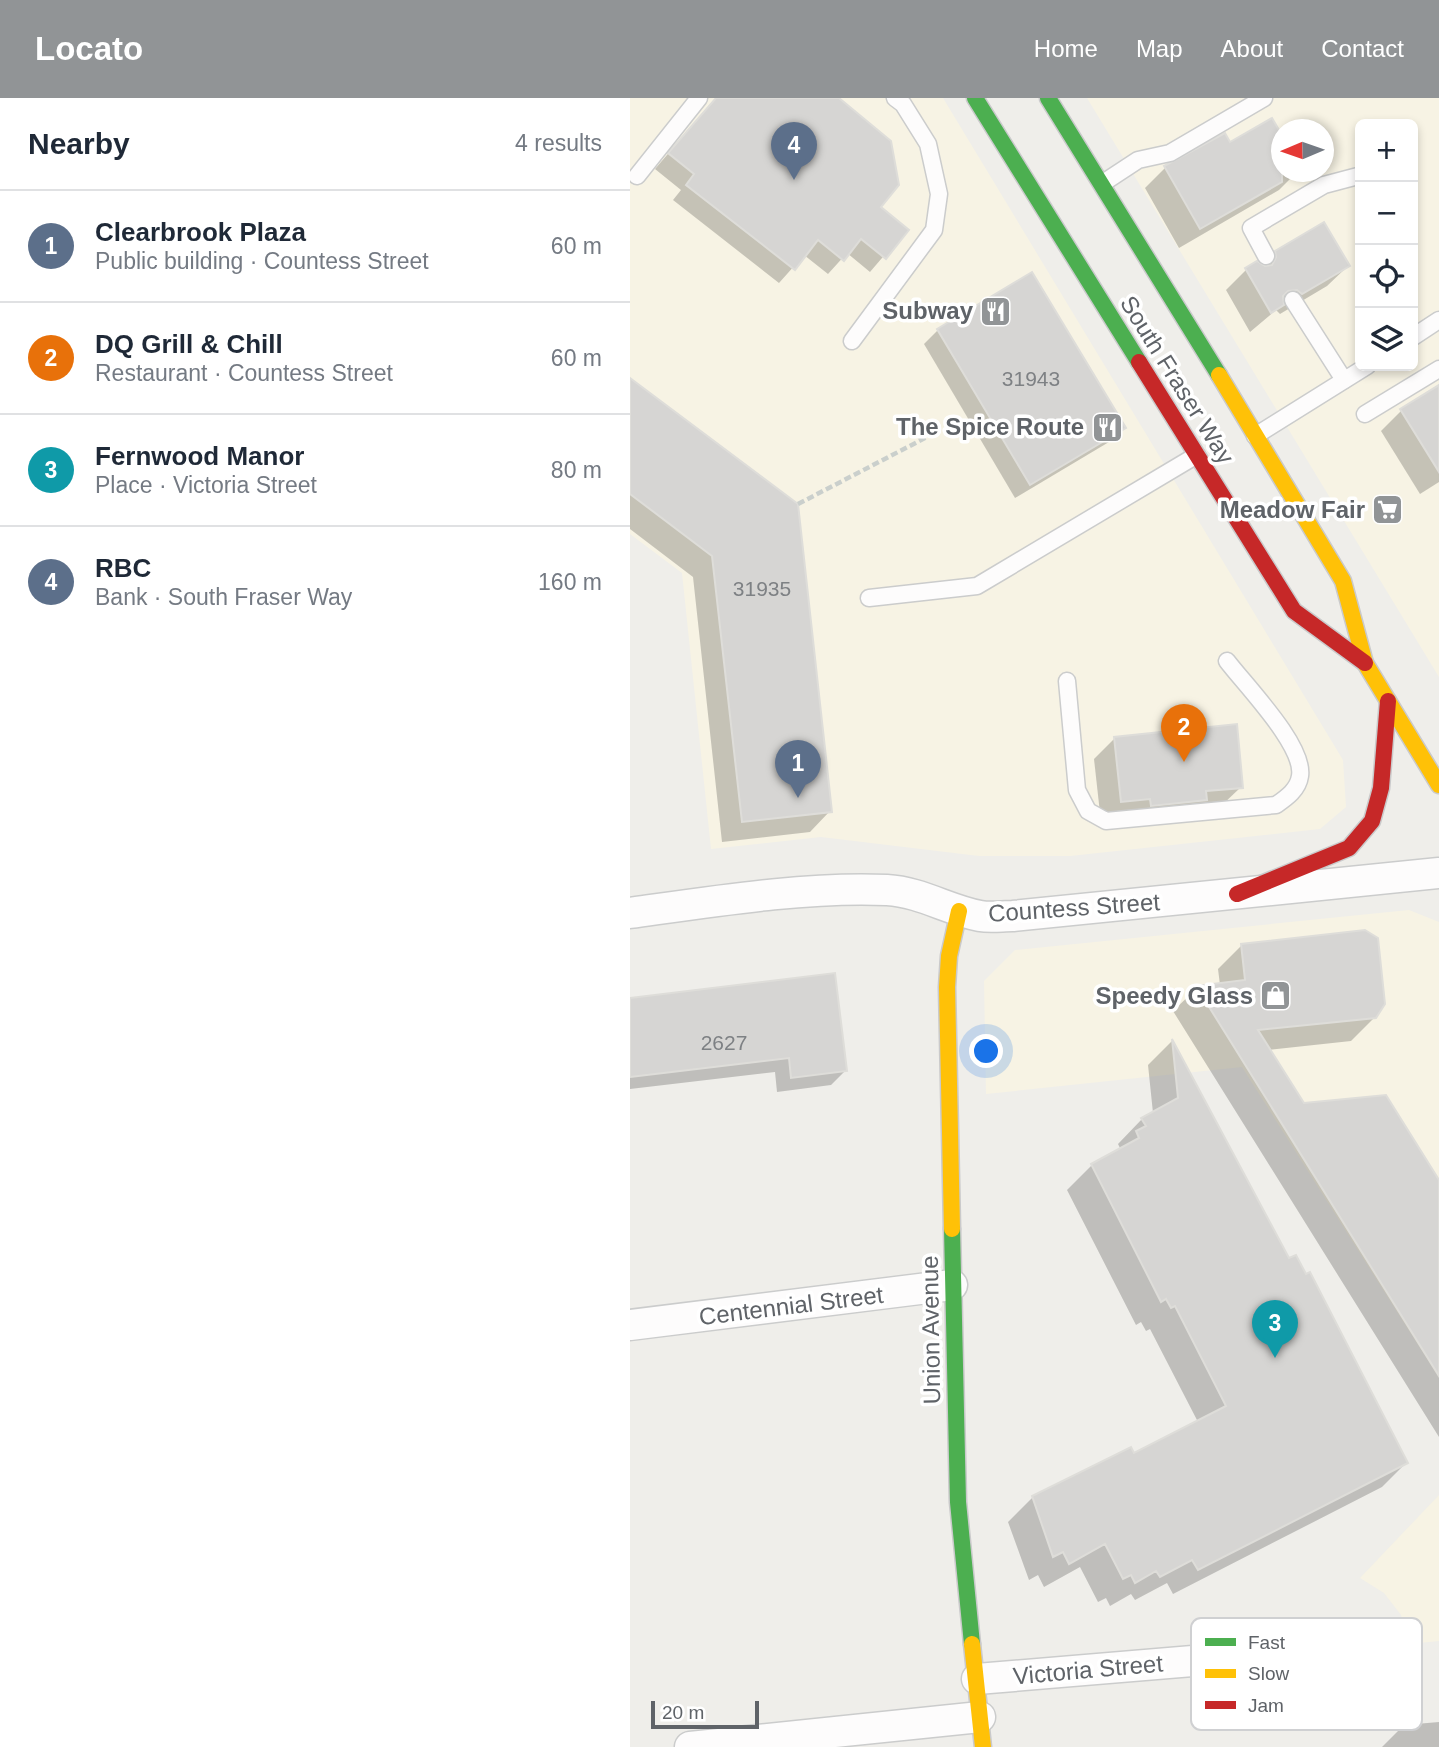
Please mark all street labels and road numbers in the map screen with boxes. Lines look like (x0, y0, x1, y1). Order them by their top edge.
street label: South Fraser Way (1115, 291, 1240, 469)
street label: Countess Street (987, 888, 1161, 927)
street label: Union Avenue (916, 1255, 945, 1405)
street label: Centennial Street (697, 1281, 885, 1330)
street label: Victoria Street (1012, 1649, 1164, 1690)

